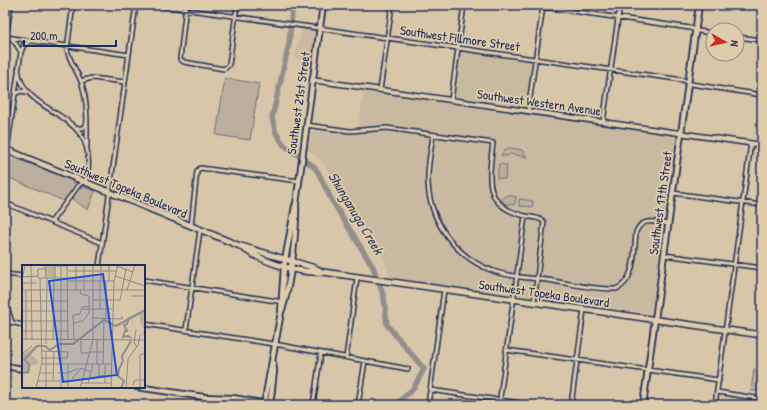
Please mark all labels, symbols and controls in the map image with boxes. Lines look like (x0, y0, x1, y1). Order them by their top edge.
street label: Southwest Fillmore Street (399, 21, 522, 55)
scale bar (24, 22, 116, 48)
north arrow (705, 22, 745, 62)
text: 200 m (30, 27, 57, 44)
text: N (728, 40, 742, 47)
street label: Southwest 21st Street (282, 50, 314, 156)
street label: Southwest Western Avenue (476, 84, 602, 120)
street label: Southwest 17th Street (644, 150, 676, 256)
street label: Southwest Topeka Boulevard (62, 154, 190, 222)
water label: Shunganuga Creek (324, 168, 389, 259)
inset map (22, 265, 145, 388)
street label: Southwest Topeka Boulevard (478, 275, 610, 311)

